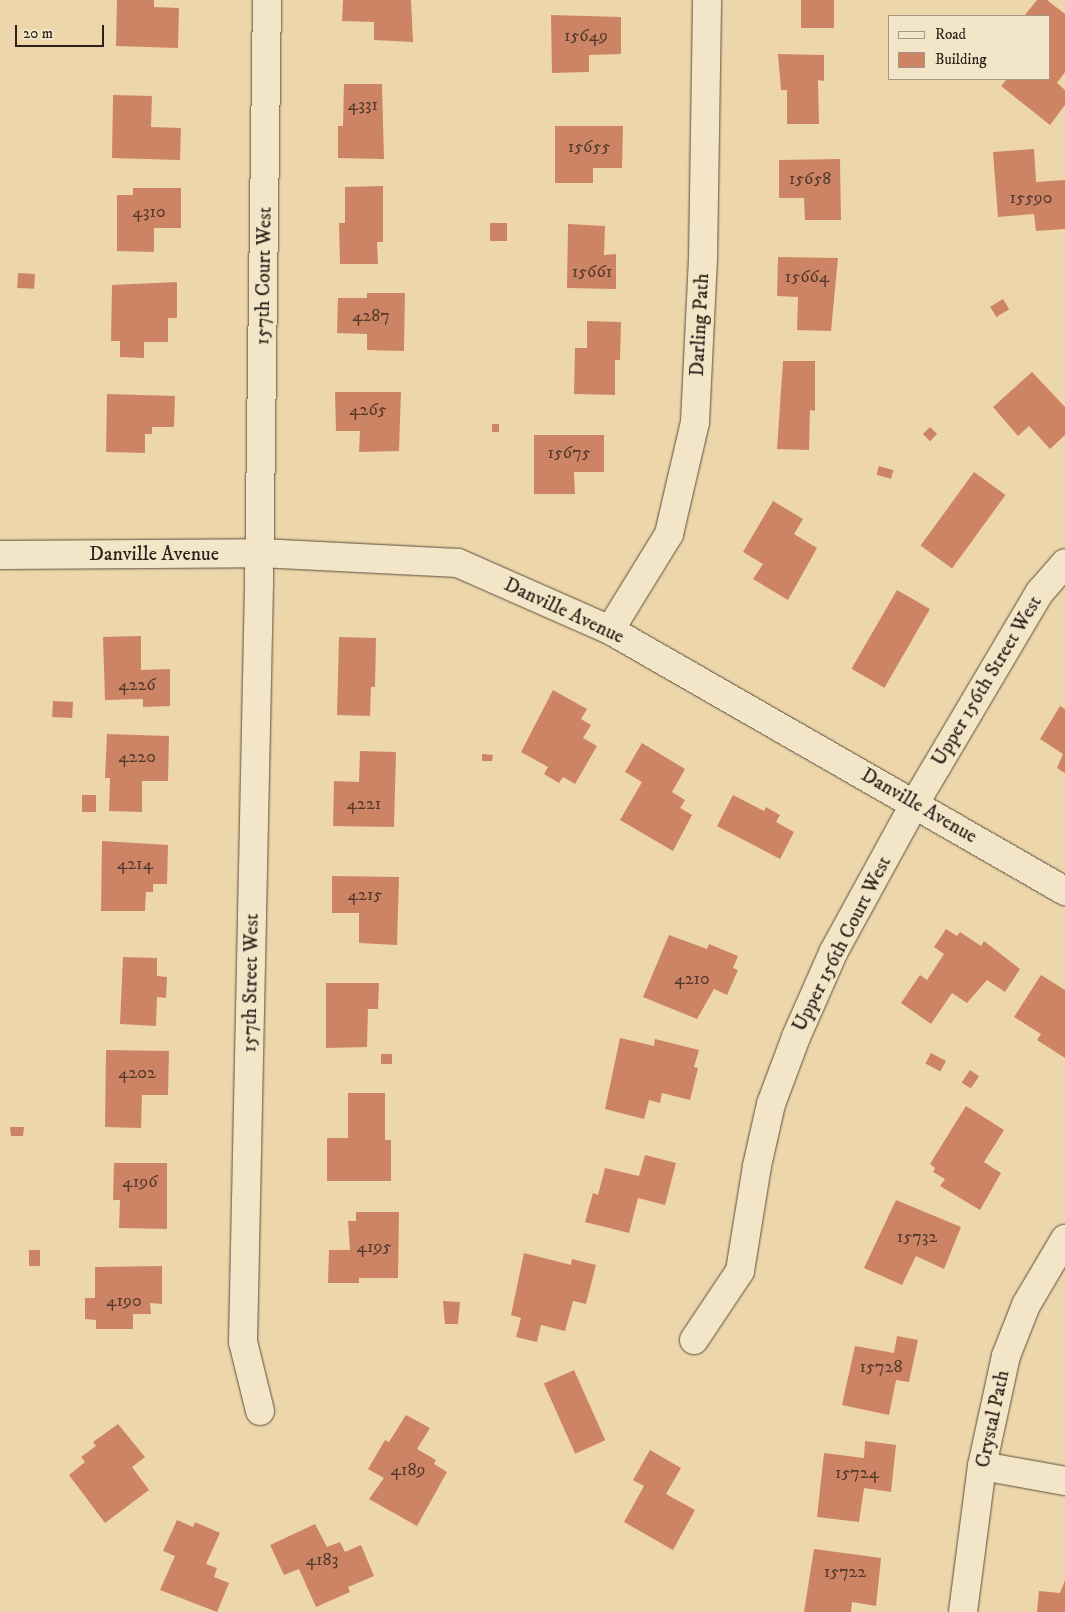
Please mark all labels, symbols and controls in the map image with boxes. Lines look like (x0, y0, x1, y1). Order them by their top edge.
scale bar (18, 15, 106, 47)
legend (888, 15, 1050, 80)
text: 20 m (23, 24, 53, 43)
house number: 15649 (564, 25, 608, 47)
text: Road (935, 25, 966, 44)
text: Building (935, 50, 987, 69)
house number: 4331 (348, 94, 378, 116)
house number: 15655 (568, 136, 610, 158)
house number: 15658 (789, 168, 831, 190)
house number: 15590 (1009, 187, 1053, 209)
house number: 4310 (132, 201, 166, 223)
street label: 157th Court West (251, 207, 277, 345)
house number: 15661 (572, 261, 612, 283)
house number: 15664 (785, 266, 829, 288)
street label: Darling Path (685, 273, 715, 377)
house number: 4287 (352, 305, 390, 327)
house number: 4265 (349, 399, 387, 421)
house number: 15675 (547, 442, 591, 464)
street label: Danville Avenue (89, 542, 219, 566)
street label: Danville Avenue (500, 573, 628, 649)
street label: Upper 156th Street West (927, 592, 1047, 770)
house number: 4226 (118, 674, 156, 696)
house number: 4220 (118, 746, 156, 768)
street label: Danville Avenue (857, 763, 981, 849)
house number: 4221 (347, 793, 381, 815)
street label: Upper 156th Court West (787, 852, 897, 1036)
house number: 4214 (117, 853, 153, 875)
house number: 4215 (348, 884, 382, 906)
street label: 157th Street West (238, 913, 264, 1053)
house number: 4210 (674, 968, 710, 990)
house number: 4202 (118, 1062, 156, 1084)
house number: 4196 (122, 1171, 158, 1193)
house number: 15732 (897, 1226, 937, 1248)
house number: 4195 (357, 1236, 391, 1258)
house number: 4190 (106, 1290, 142, 1312)
house number: 15728 (860, 1356, 902, 1378)
street label: Crystal Path (971, 1368, 1015, 1470)
house number: 4189 (391, 1459, 425, 1481)
house number: 15724 (835, 1462, 879, 1484)
house number: 4183 (306, 1549, 338, 1571)
house number: 15722 (824, 1561, 866, 1583)

